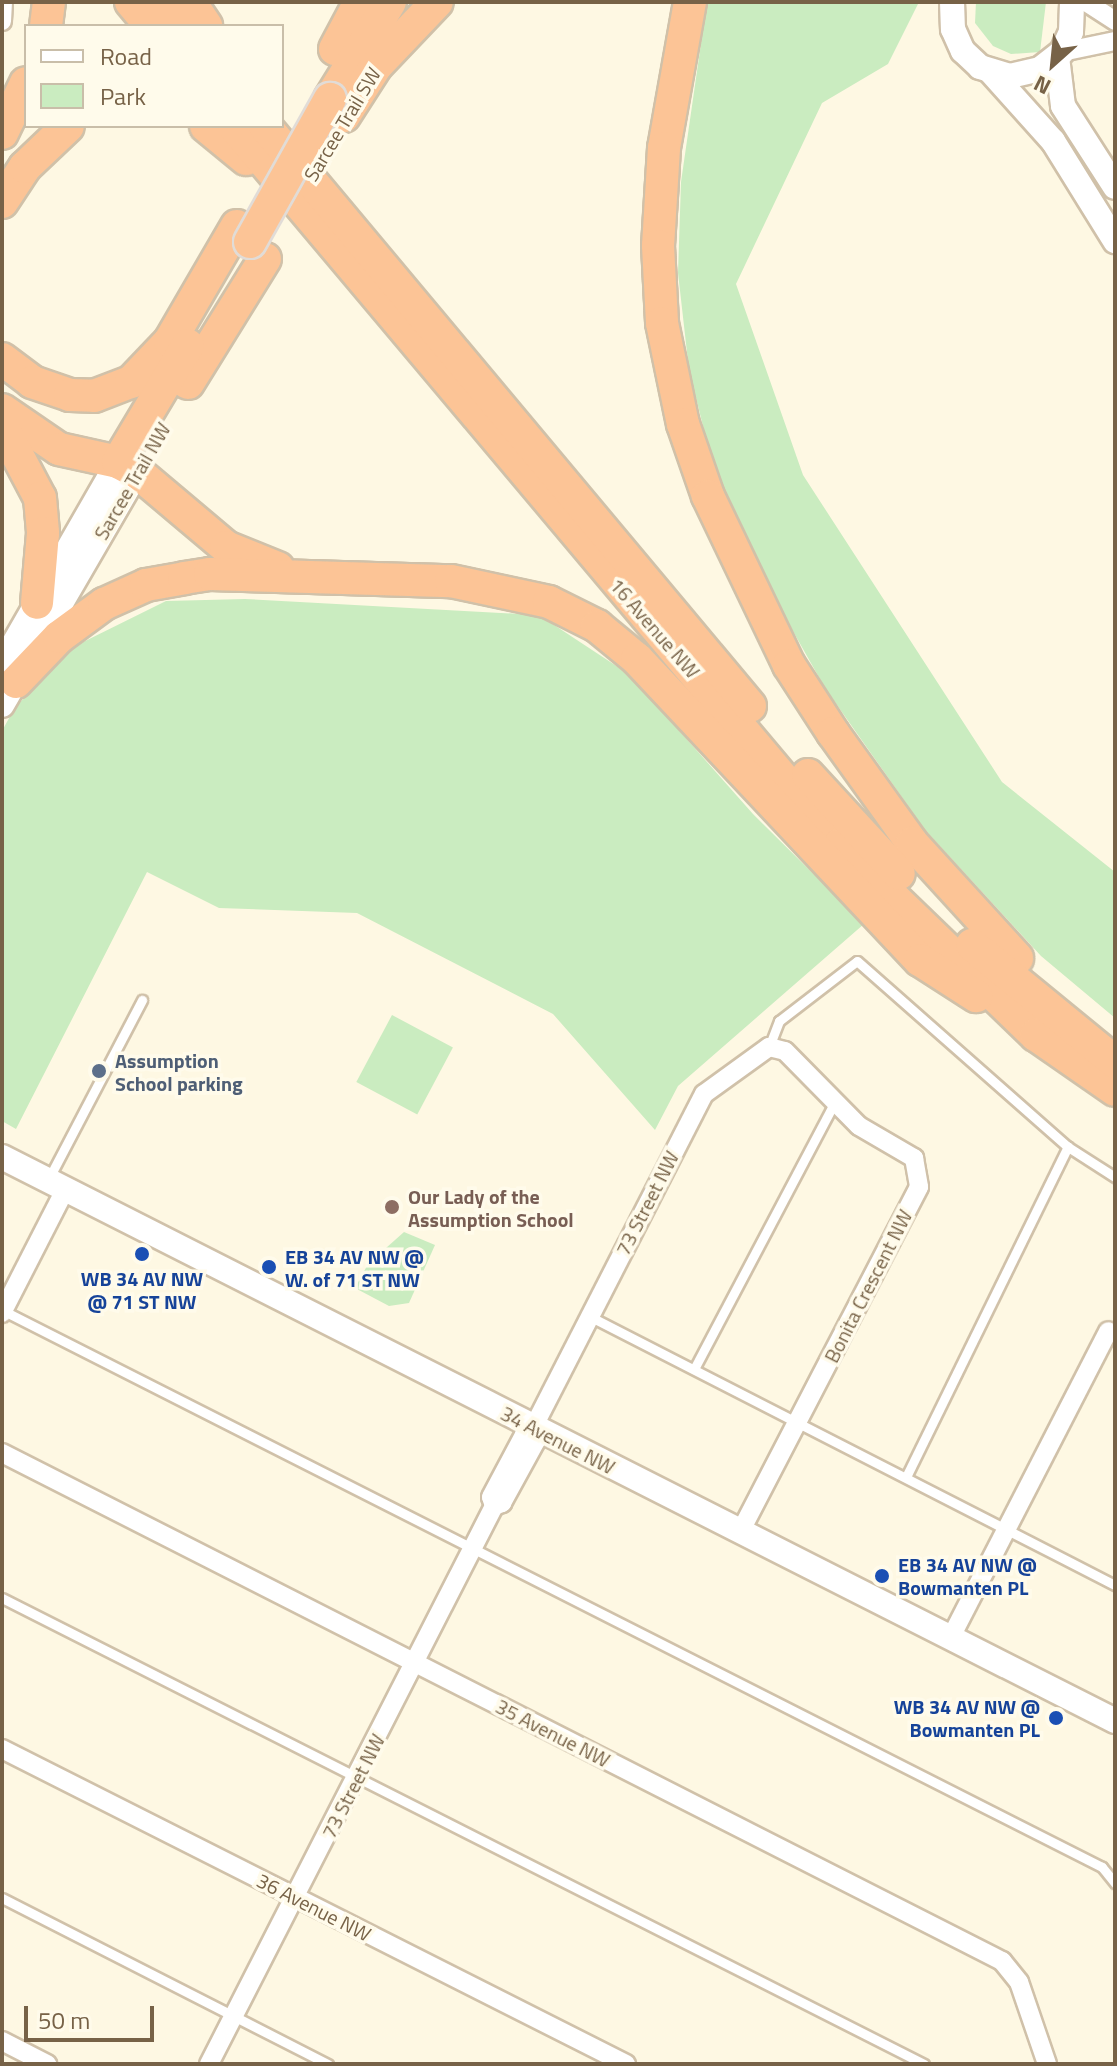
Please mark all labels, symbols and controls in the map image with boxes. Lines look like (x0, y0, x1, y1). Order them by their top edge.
legend (24, 24, 284, 128)
north arrow (1013, 24, 1093, 104)
text: Road (100, 38, 152, 74)
street label: Sarcee Trail SW (299, 63, 385, 185)
text: N (1028, 67, 1057, 104)
text: Park (100, 78, 146, 114)
street label: Sarcee Trail NW (89, 418, 175, 544)
street label: 16 Avenue NW (605, 573, 705, 683)
place label: Assumption School parking (115, 1048, 243, 1095)
marker: Assumption School parking (90, 1062, 108, 1080)
street label: 73 Street NW (610, 1147, 684, 1259)
place label: Our Lady of the Assumption School (408, 1184, 574, 1231)
marker: Our Lady of the Assumption School (383, 1198, 401, 1216)
street label: Bonita Crescent NW (819, 1206, 917, 1366)
place label: EB 34 AV NW @ W. of 71 ST NW (285, 1244, 424, 1291)
marker: WB 34 AV NW @ 71 ST NW (133, 1245, 151, 1263)
marker: EB 34 AV NW @ W. of 71 ST NW (260, 1258, 278, 1276)
place label: WB 34 AV NW @ 71 ST NW (81, 1266, 203, 1313)
street label: 34 Avenue NW (497, 1401, 619, 1479)
place label: EB 34 AV NW @ Bowmanten PL (898, 1552, 1037, 1599)
marker: EB 34 AV NW @ Bowmanten PL (873, 1567, 891, 1585)
street label: 35 Avenue NW (492, 1694, 614, 1772)
place label: WB 34 AV NW @ Bowmanten PL (894, 1694, 1040, 1741)
marker: WB 34 AV NW @ Bowmanten PL (1047, 1709, 1065, 1727)
street label: 73 Street NW (316, 1730, 390, 1842)
street label: 36 Avenue NW (253, 1868, 375, 1946)
scale bar (28, 1990, 158, 2040)
text: 50 m (38, 2002, 90, 2038)

